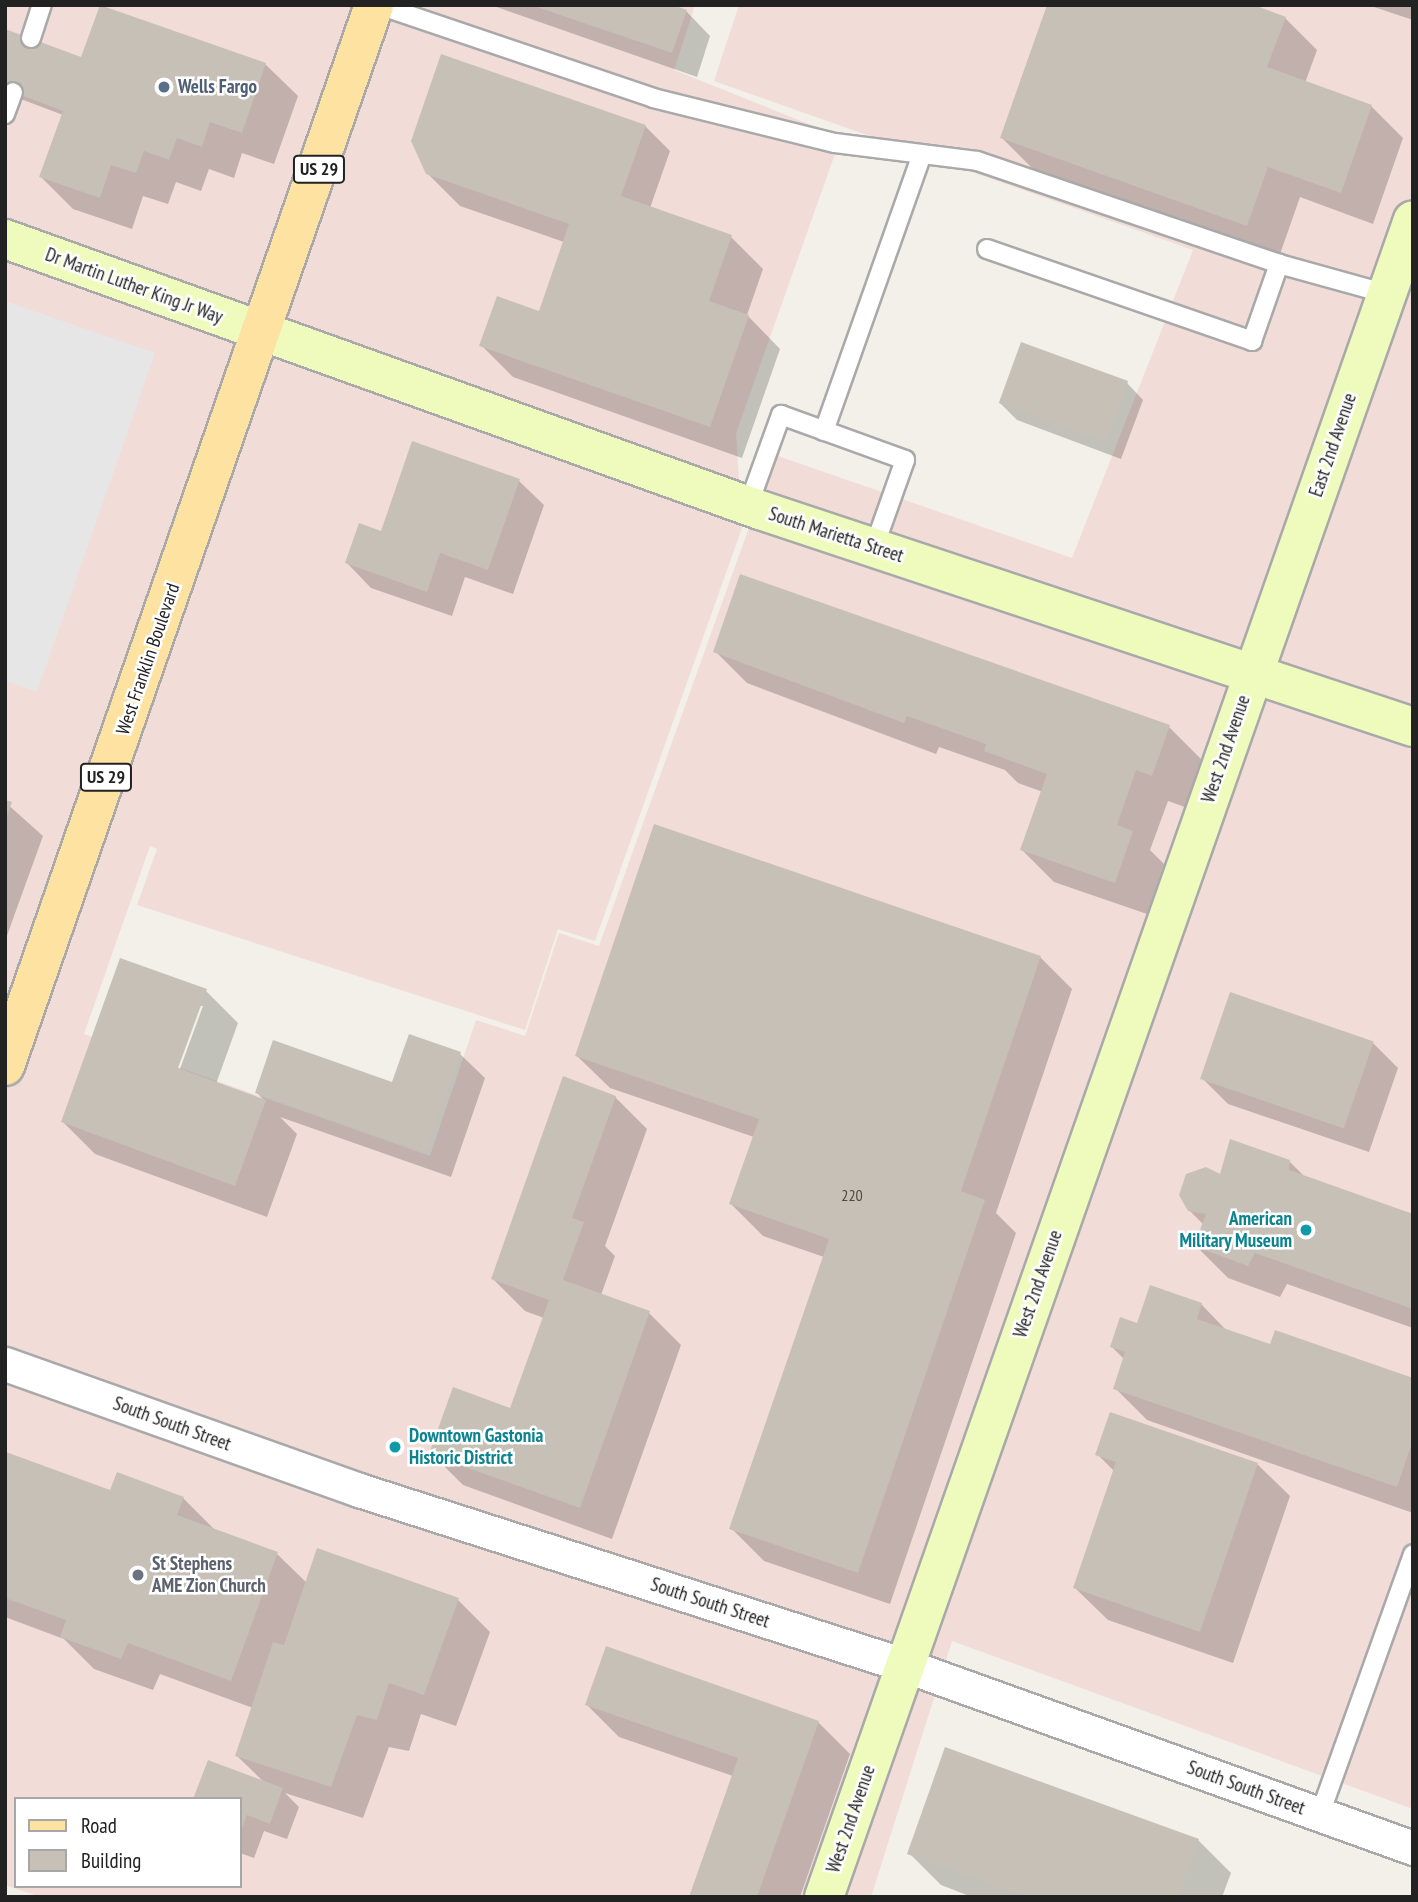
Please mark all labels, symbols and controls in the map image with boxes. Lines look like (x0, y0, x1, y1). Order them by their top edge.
place label: Wells Fargo (178, 76, 257, 98)
marker: Wells Fargo (156, 79, 172, 95)
road number: US 29 (293, 154, 345, 184)
street label: Dr Martin Luther King Jr Way (42, 243, 226, 329)
street label: East 2nd Avenue (1305, 390, 1361, 500)
street label: South Marietta Street (766, 502, 906, 568)
street label: West Franklin Boulevard (111, 580, 185, 738)
street label: West 2nd Avenue (1197, 692, 1255, 806)
road number: US 29 (80, 762, 132, 792)
house number: 220 (841, 1185, 863, 1205)
place label: American Military Museum (1179, 1208, 1292, 1252)
marker: American Military Museum (1298, 1222, 1314, 1238)
street label: West 2nd Avenue (1009, 1227, 1067, 1341)
street label: South South Street (110, 1392, 234, 1456)
place label: Downtown Gastonia Historic District (409, 1425, 544, 1469)
marker: Downtown Gastonia Historic District (387, 1439, 403, 1455)
place label: St Stephens AME Zion Church (152, 1553, 266, 1597)
marker: St Stephens AME Zion Church (130, 1567, 146, 1583)
street label: South South Street (648, 1573, 772, 1633)
street label: South South Street (1184, 1756, 1308, 1820)
street label: West 2nd Avenue (822, 1762, 880, 1876)
legend (14, 1797, 242, 1888)
text: Road (81, 1812, 117, 1839)
text: Building (81, 1847, 141, 1874)

